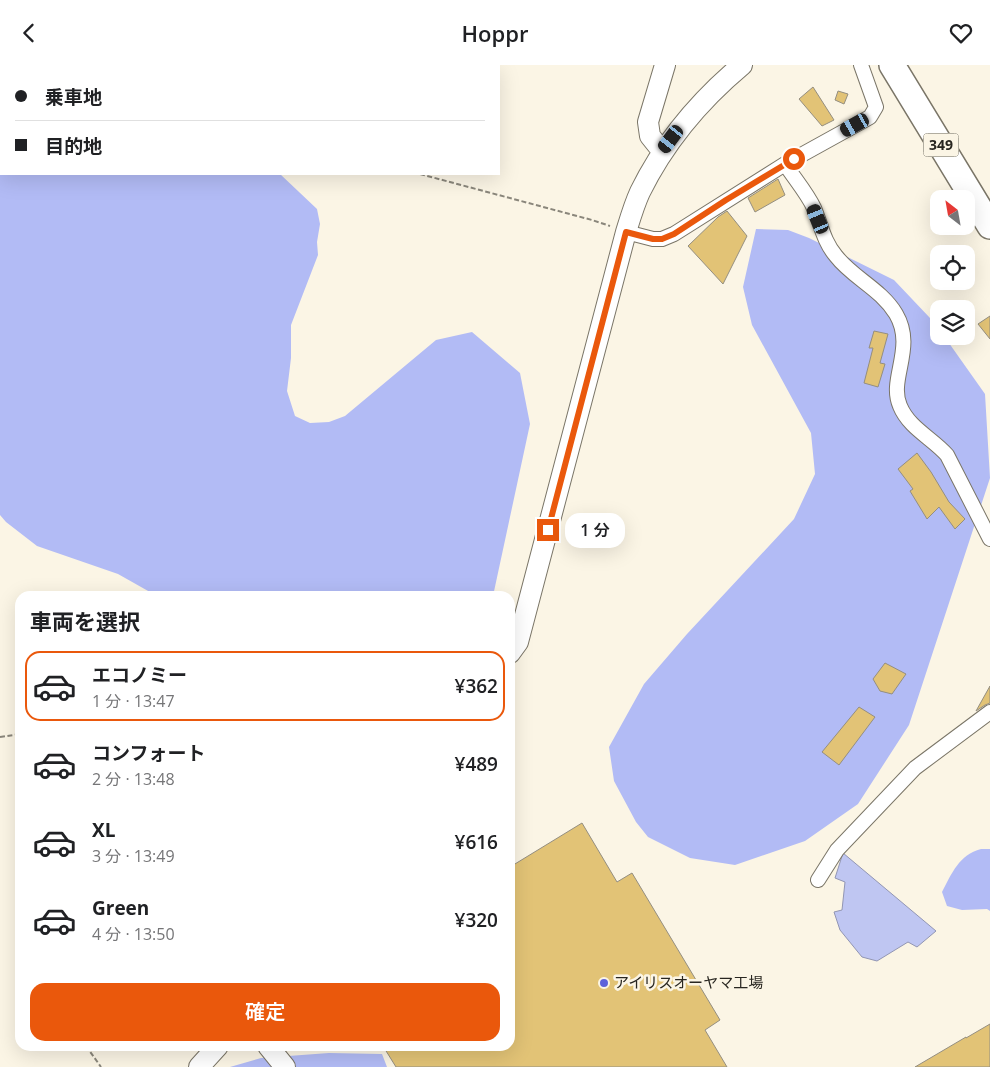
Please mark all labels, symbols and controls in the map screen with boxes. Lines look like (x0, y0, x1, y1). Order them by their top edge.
text: Hoppr (462, 18, 528, 48)
icon: back (15, 19, 43, 47)
icon: heart (947, 19, 975, 47)
text: 乗車地 (45, 84, 102, 110)
car (838, 111, 871, 139)
car (655, 123, 686, 155)
text: 目的地 (45, 133, 102, 159)
road number: 349 (924, 133, 958, 157)
route start (783, 148, 805, 170)
north arrow (930, 190, 975, 235)
map controls (930, 190, 975, 345)
car (805, 202, 830, 236)
button: locate (930, 245, 975, 290)
button: layers (930, 300, 975, 345)
callout: 1 分 (566, 513, 626, 547)
route end (537, 519, 559, 541)
text: 1 分 (580, 519, 610, 541)
text: 車両を選択 (30, 606, 140, 636)
text: エコノミー (92, 662, 187, 688)
icon: car (32, 664, 77, 709)
text: ¥362 (455, 673, 498, 699)
text: 1 分 · 13:47 (92, 690, 175, 712)
text: コンフォート (92, 740, 205, 766)
icon: car (32, 742, 77, 787)
text: ¥489 (455, 751, 498, 777)
text: 2 分 · 13:48 (92, 768, 175, 790)
text: XL (92, 817, 115, 843)
icon: car (32, 820, 77, 865)
text: ¥616 (455, 829, 498, 855)
text: 3 分 · 13:49 (92, 845, 175, 867)
text: Green (92, 895, 149, 921)
icon: car (32, 898, 77, 943)
text: ¥320 (455, 907, 498, 933)
text: 4 分 · 13:50 (92, 923, 175, 945)
place label: アイリスオーヤマ工場 (614, 972, 763, 992)
marker: アイリスオーヤマ工場 (598, 977, 610, 989)
button: 確定 (30, 983, 500, 1041)

